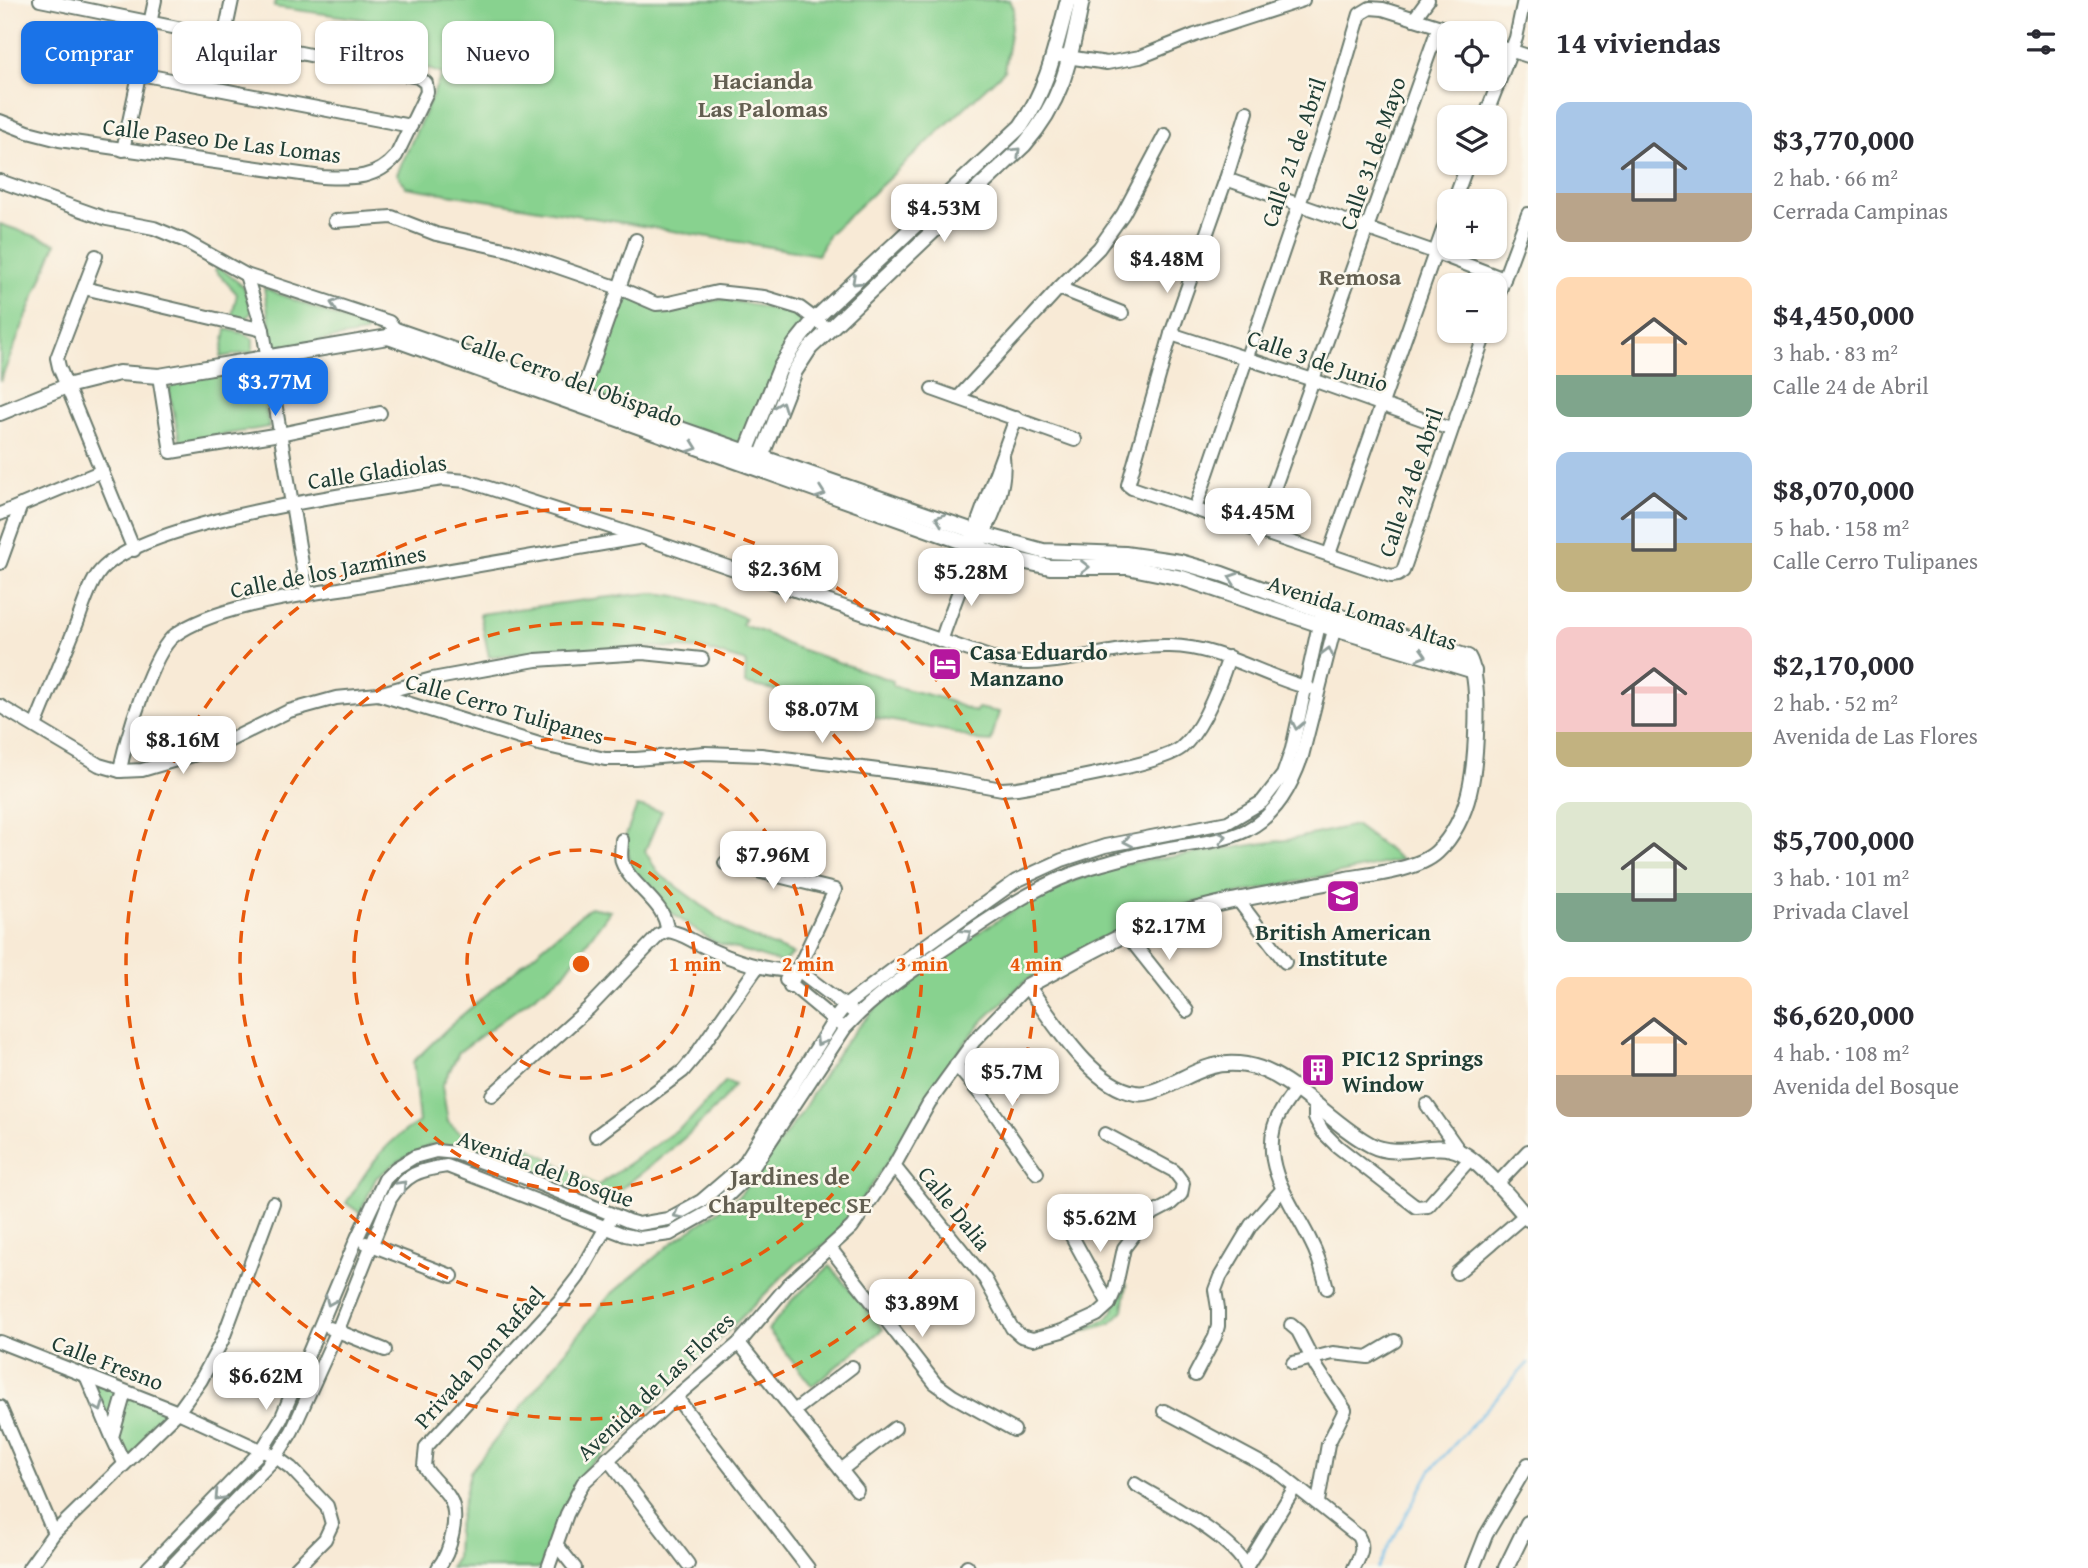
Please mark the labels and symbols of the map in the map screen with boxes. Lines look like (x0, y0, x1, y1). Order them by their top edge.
district label: Hacianda Las Palomas (698, 63, 828, 126)
street label: Calle 31 de Mayo (1330, 72, 1414, 234)
street label: Calle 21 de Abril (1252, 73, 1334, 231)
street label: Calle Paseo De Las Lomas (101, 109, 343, 171)
one-way arrow (1008, 148, 1021, 161)
pin: $4.53M (887, 184, 1001, 244)
pin: $4.48M (1110, 236, 1224, 295)
district label: Remosa (1319, 259, 1402, 294)
one-way arrow (851, 272, 864, 285)
one-way arrow (329, 298, 342, 312)
street label: Calle 3 de Junio (1243, 320, 1393, 400)
street label: Calle Cerro del Obispado (456, 323, 688, 435)
pin: $3.77M (218, 358, 332, 418)
one-way arrow (773, 401, 787, 413)
street label: Calle 24 de Abril (1369, 403, 1451, 561)
one-way arrow (686, 439, 698, 453)
street label: Calle Gladiolas (305, 445, 449, 497)
one-way arrow (814, 484, 826, 498)
pin: $4.45M (1201, 489, 1315, 548)
one-way arrow (934, 513, 946, 527)
street label: Calle de los Jazmines (227, 536, 429, 606)
pin: $2.36M (728, 546, 842, 605)
pin: $5.28M (914, 548, 1028, 608)
one-way arrow (1080, 559, 1091, 575)
street label: Avenida Lomas Altas (1264, 566, 1462, 658)
one-way arrow (1227, 572, 1239, 586)
place label: Casa Eduardo Manzano (970, 635, 1108, 694)
hotel icon: Casa Eduardo Manzano (926, 645, 964, 683)
one-way arrow (1320, 647, 1335, 659)
one-way arrow (1416, 647, 1428, 662)
street label: Calle Cerro Tulipanes (402, 664, 608, 752)
pin: $8.07M (765, 686, 879, 745)
pin: $8.16M (126, 716, 240, 776)
one-way arrow (1290, 719, 1305, 731)
one-way arrow (1216, 831, 1228, 845)
pin: $7.96M (716, 832, 830, 891)
one-way arrow (1122, 833, 1134, 848)
school or university icon: British American Institute (1324, 877, 1362, 915)
pin: $2.17M (1112, 902, 1226, 962)
place label: British American Institute (1255, 915, 1431, 974)
one-way arrow (959, 929, 972, 942)
text: 1 min (669, 948, 722, 979)
text: 2 min (782, 948, 835, 979)
text: 3 min (896, 948, 949, 979)
text: 4 min (1010, 948, 1063, 979)
centre of rings (569, 952, 593, 976)
one-way arrow (816, 1034, 829, 1047)
place label: PIC12 Springs Window (1342, 1041, 1484, 1100)
pin: $5.7M (963, 1048, 1061, 1108)
building icon: PIC12 Springs Window (1299, 1051, 1337, 1089)
street label: Avenida del Bosque (453, 1121, 639, 1215)
street label: Calle Dalia (910, 1158, 1000, 1258)
district label: Jardines de Chapultepec SE (708, 1159, 872, 1222)
one-way arrow (394, 1181, 406, 1194)
pin: $5.62M (1043, 1194, 1157, 1254)
one-way arrow (672, 1205, 685, 1219)
street label: Privada Don Rafael (406, 1278, 552, 1436)
pin: $3.89M (865, 1280, 979, 1339)
one-way arrow (324, 1293, 338, 1306)
street label: Avenida de Las Flores (569, 1304, 741, 1468)
street label: Calle Fresno (47, 1326, 169, 1398)
pin: $6.62M (209, 1352, 323, 1412)
one-way arrow (91, 1401, 105, 1413)
one-way arrow (214, 1488, 227, 1501)

